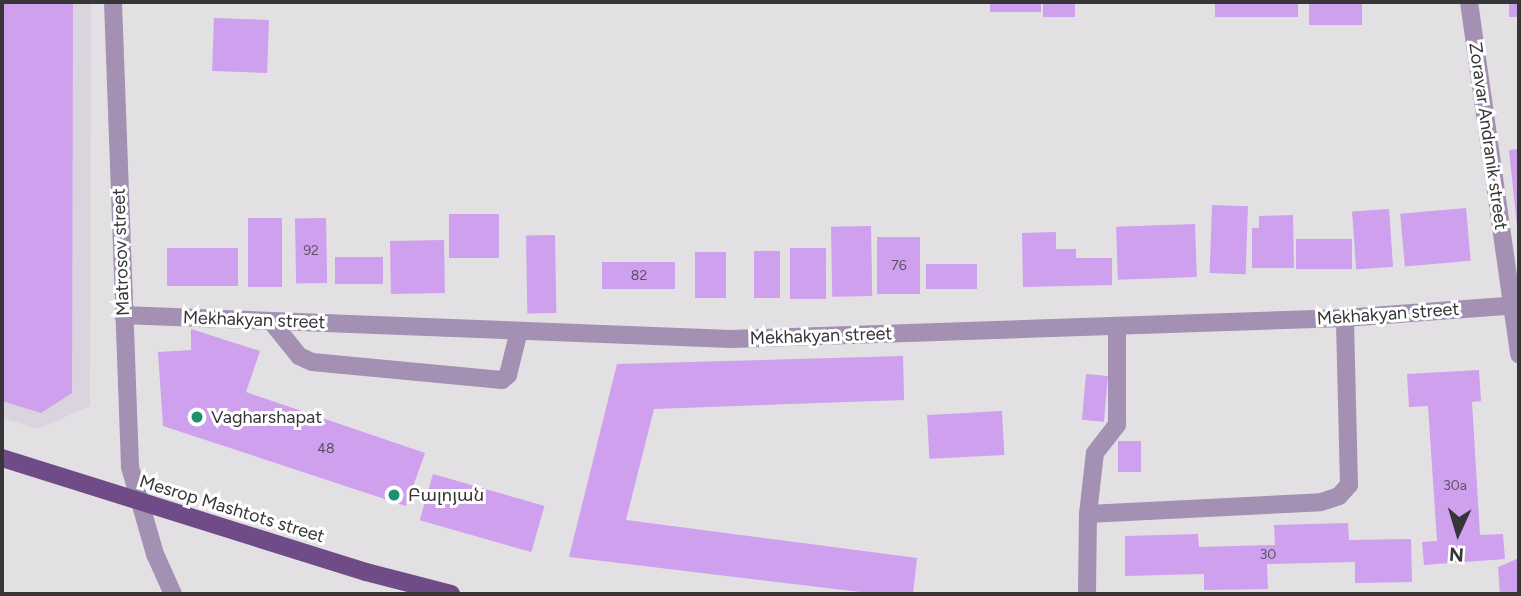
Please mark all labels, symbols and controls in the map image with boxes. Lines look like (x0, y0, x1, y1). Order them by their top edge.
street label: Zoravar Andranik street (1464, 41, 1512, 231)
street label: Matrosov street (108, 188, 134, 316)
house number: 92 (303, 243, 319, 259)
house number: 76 (891, 258, 907, 274)
house number: 82 (631, 268, 647, 284)
street label: Mekhakyan street (1316, 298, 1460, 330)
street label: Mekhakyan street (182, 307, 326, 333)
street label: Mekhakyan street (749, 323, 893, 349)
place label: Vagharshapat (211, 406, 322, 428)
marker: Vagharshapat (189, 409, 205, 425)
house number: 48 (317, 441, 335, 457)
street label: Mesrop Mashtots street (137, 471, 327, 547)
house number: 30a (1443, 478, 1467, 494)
place label: Բալոյան (408, 484, 484, 506)
marker: Բալոյան (386, 487, 402, 503)
north arrow (1423, 498, 1493, 568)
text: N (1448, 542, 1465, 566)
house number: 30 (1260, 547, 1276, 563)

